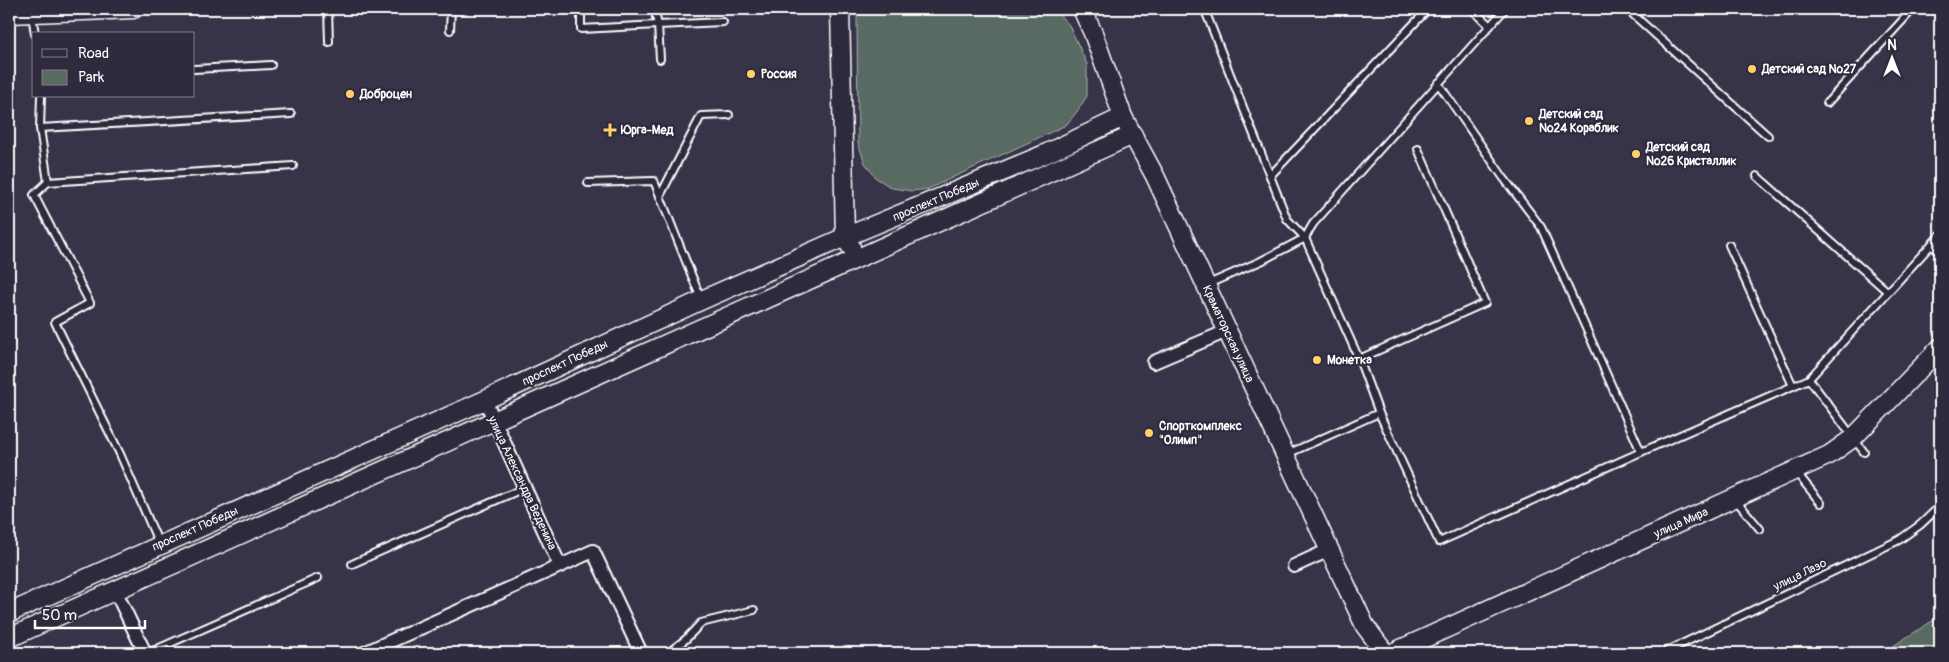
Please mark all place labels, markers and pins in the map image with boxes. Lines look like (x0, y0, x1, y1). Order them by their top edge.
place label: Детский сад №27 (1761, 62, 1857, 77)
marker: Детский сад №27 (1746, 63, 1758, 75)
place label: Россия (761, 67, 797, 82)
marker: Россия (745, 68, 757, 80)
place label: Доброцен (359, 87, 412, 102)
marker: Доброцен (344, 88, 356, 100)
place label: Детский сад №24 Кораблик (1538, 107, 1620, 136)
marker: Детский сад №24 Кораблик (1523, 115, 1535, 127)
marker: Юрга-Мед (603, 123, 617, 137)
place label: Юрга-Мед (620, 123, 674, 138)
place label: Детский сад №26 Кристаллик (1645, 140, 1737, 169)
marker: Детский сад №26 Кристаллик (1630, 148, 1642, 160)
place label: Монетка (1327, 353, 1372, 368)
marker: Монетка (1311, 354, 1323, 366)
place label: Спорткомплекс "Олимп" (1159, 419, 1242, 448)
marker: Спорткомплекс "Олимп" (1143, 427, 1155, 439)

